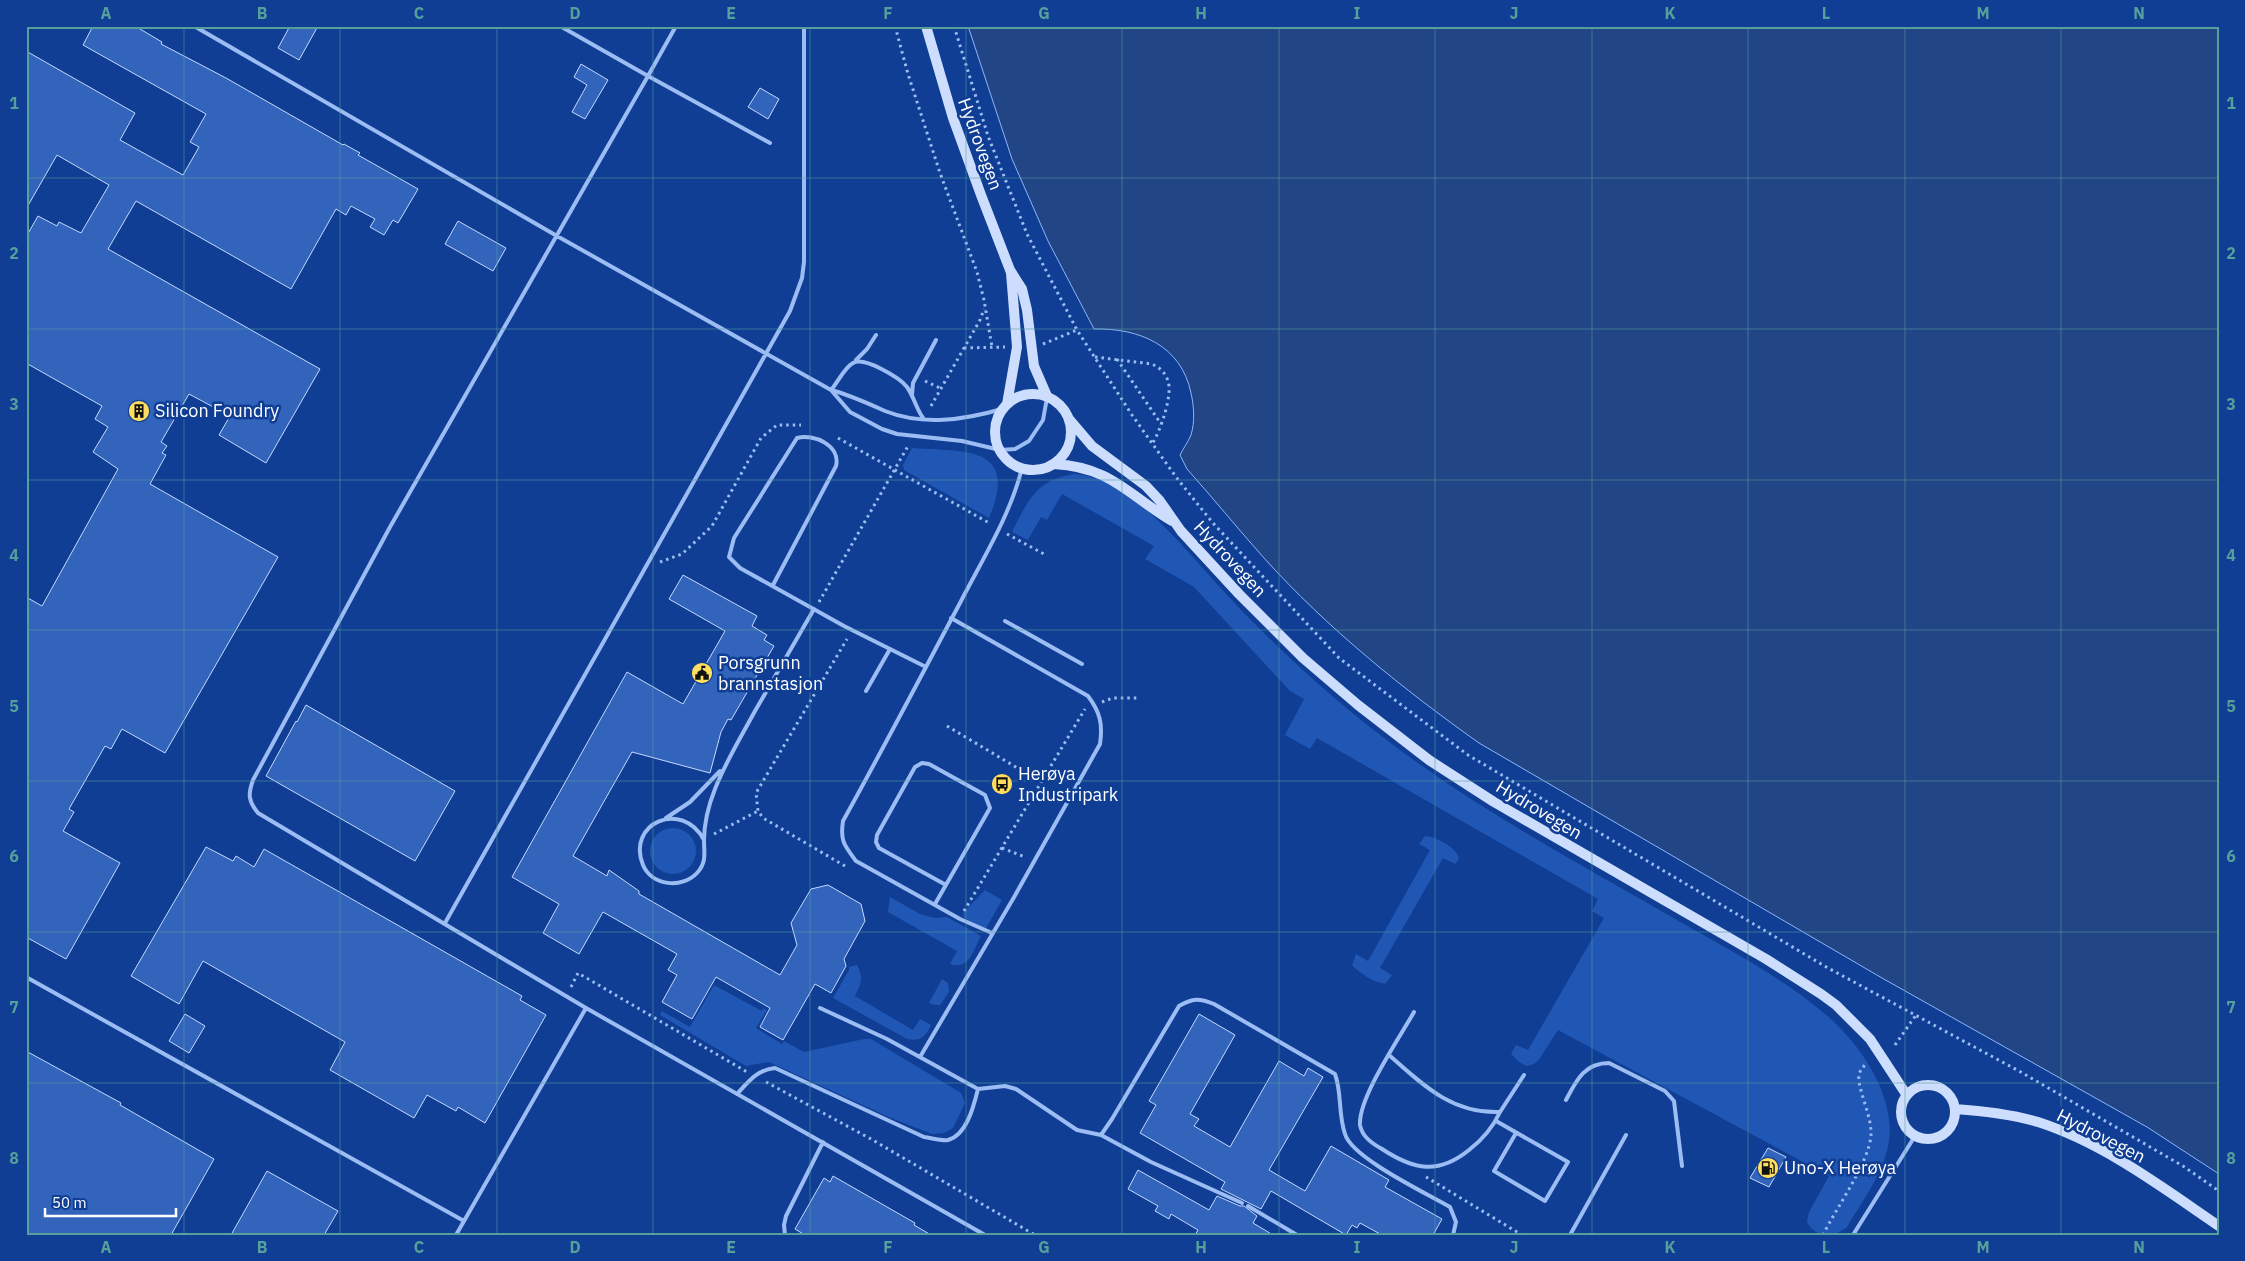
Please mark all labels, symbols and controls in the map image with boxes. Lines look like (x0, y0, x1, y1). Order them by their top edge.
text: A (101, 3, 112, 23)
text: B (257, 3, 268, 23)
text: C (414, 3, 424, 23)
text: D (569, 3, 581, 23)
text: E (726, 3, 736, 23)
text: F (883, 3, 893, 23)
text: G (1038, 3, 1050, 23)
text: H (1195, 3, 1207, 23)
text: I (1354, 3, 1361, 23)
text: J (1510, 3, 1518, 23)
text: K (1664, 3, 1676, 23)
text: L (1822, 3, 1830, 23)
text: M (1976, 3, 1990, 23)
text: N (2133, 3, 2145, 23)
text: 1 (9, 93, 19, 113)
text: 1 (2226, 93, 2236, 113)
street label: Hydrovegen (953, 95, 1008, 193)
text: 2 (9, 243, 19, 263)
text: 2 (2226, 243, 2236, 263)
text: 3 (9, 394, 19, 414)
text: 3 (2226, 394, 2236, 414)
building icon: Silicon Foundry (127, 399, 151, 423)
place label: Silicon Foundry (155, 399, 279, 422)
street label: Hydrovegen (1189, 515, 1272, 602)
text: 4 (9, 545, 19, 565)
text: 4 (2226, 545, 2236, 565)
place label: Porsgrunn brannstasjon (718, 651, 823, 695)
public building icon: Porsgrunn brannstasjon (690, 661, 714, 685)
text: 5 (9, 696, 19, 716)
text: 5 (2226, 696, 2236, 716)
place label: Herøya Industripark (1018, 762, 1119, 806)
bus stop icon: Herøya Industripark (990, 772, 1014, 796)
street label: Hydrovegen (1492, 775, 1587, 844)
text: 6 (9, 846, 19, 866)
text: 6 (2226, 846, 2236, 866)
text: 7 (9, 997, 19, 1017)
text: 7 (2226, 997, 2236, 1017)
street label: Hydrovegen (2053, 1103, 2149, 1168)
text: 8 (9, 1148, 19, 1168)
text: 8 (2226, 1148, 2236, 1168)
fuel station icon: Uno-X Herøya (1756, 1156, 1780, 1180)
place label: Uno-X Herøya (1784, 1156, 1896, 1179)
scale bar (45, 1186, 176, 1218)
text: 50 m (52, 1193, 87, 1212)
text: A (101, 1237, 112, 1257)
text: B (257, 1237, 268, 1257)
text: C (414, 1237, 424, 1257)
text: D (569, 1237, 581, 1257)
text: E (726, 1237, 736, 1257)
text: F (883, 1237, 893, 1257)
text: G (1038, 1237, 1050, 1257)
text: H (1195, 1237, 1207, 1257)
text: I (1354, 1237, 1361, 1257)
text: J (1510, 1237, 1518, 1257)
text: K (1664, 1237, 1676, 1257)
text: L (1822, 1237, 1830, 1257)
text: M (1976, 1237, 1990, 1257)
text: N (2133, 1237, 2145, 1257)

